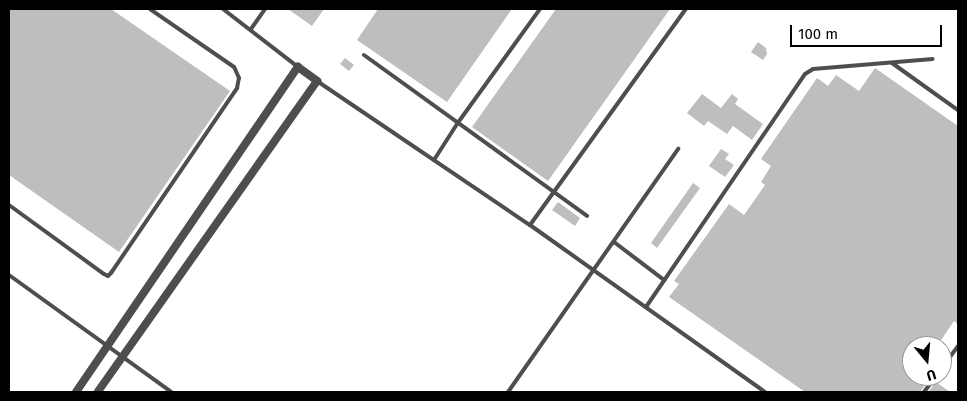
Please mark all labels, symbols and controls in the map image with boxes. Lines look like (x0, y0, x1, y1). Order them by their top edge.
scale bar (792, 15, 944, 47)
text: 100 m (798, 25, 838, 43)
north arrow (902, 336, 952, 386)
text: U (924, 365, 938, 384)

